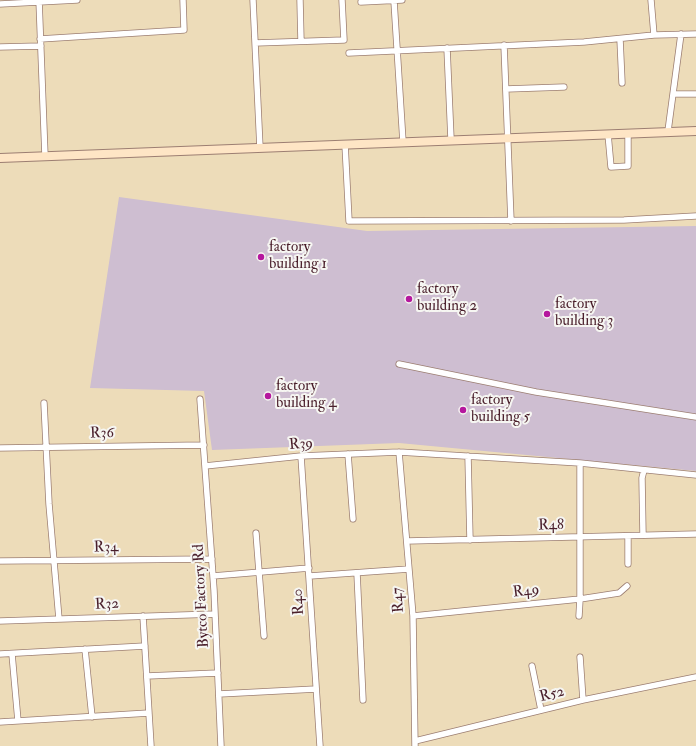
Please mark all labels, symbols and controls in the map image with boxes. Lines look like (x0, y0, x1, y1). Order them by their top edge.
place label: factory building 1 (269, 239, 327, 274)
marker: factory building 1 (256, 252, 266, 262)
place label: factory building 2 (417, 281, 477, 316)
marker: factory building 2 (404, 294, 414, 304)
place label: factory building 3 (555, 296, 613, 331)
marker: factory building 3 (542, 309, 552, 319)
place label: factory building 4 (276, 378, 337, 413)
marker: factory building 4 (263, 391, 273, 401)
place label: factory building 5 (471, 392, 530, 427)
marker: factory building 5 (458, 405, 468, 415)
street label: R36 (90, 425, 114, 443)
street label: R39 (288, 435, 314, 455)
street label: R48 (538, 517, 564, 535)
street label: R34 (94, 539, 118, 557)
street label: Bytco Factory Rd (190, 544, 214, 648)
street label: R49 (512, 582, 540, 602)
street label: R47 (389, 587, 409, 613)
street label: R40 (289, 588, 309, 616)
street label: R32 (95, 596, 119, 614)
street label: R52 (538, 683, 566, 707)

